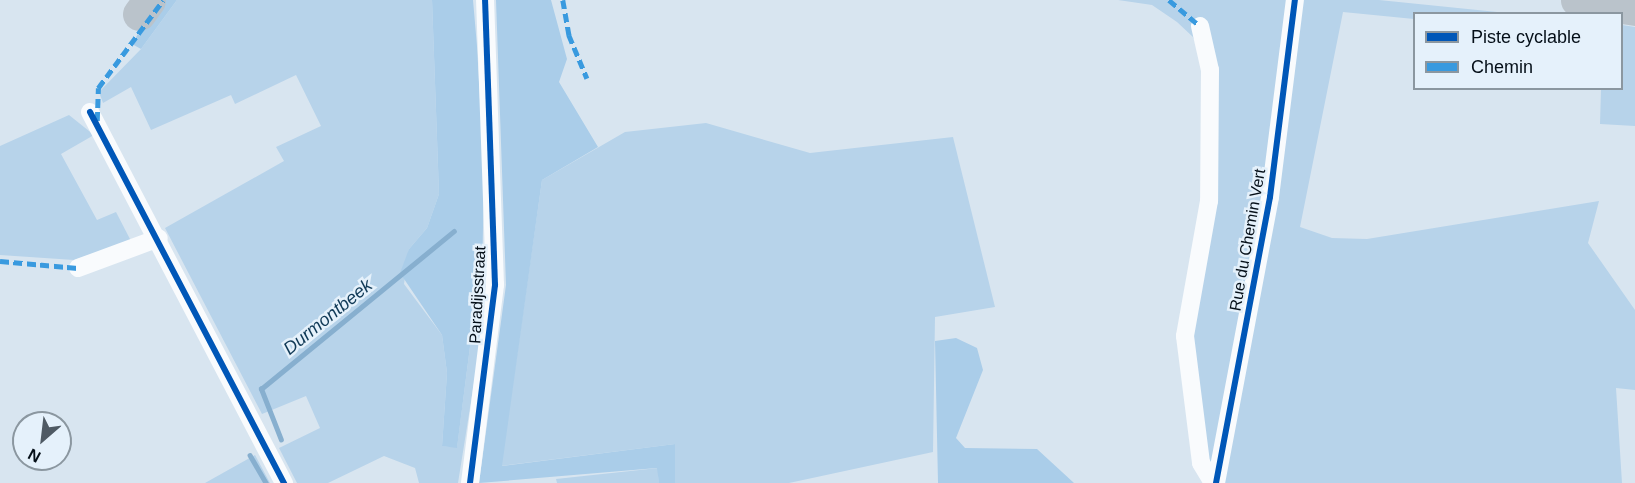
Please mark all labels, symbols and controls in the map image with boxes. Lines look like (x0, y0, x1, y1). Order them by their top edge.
legend (1413, 12, 1623, 90)
text: Piste cyclable (1471, 27, 1581, 47)
text: Chemin (1471, 57, 1533, 77)
street label: Rue du Chemin Vert (1226, 167, 1270, 313)
street label: Paradijsstraat (466, 246, 490, 344)
water label: Durmontbeek (279, 275, 377, 359)
north arrow (12, 411, 72, 471)
text: N (25, 445, 43, 466)

